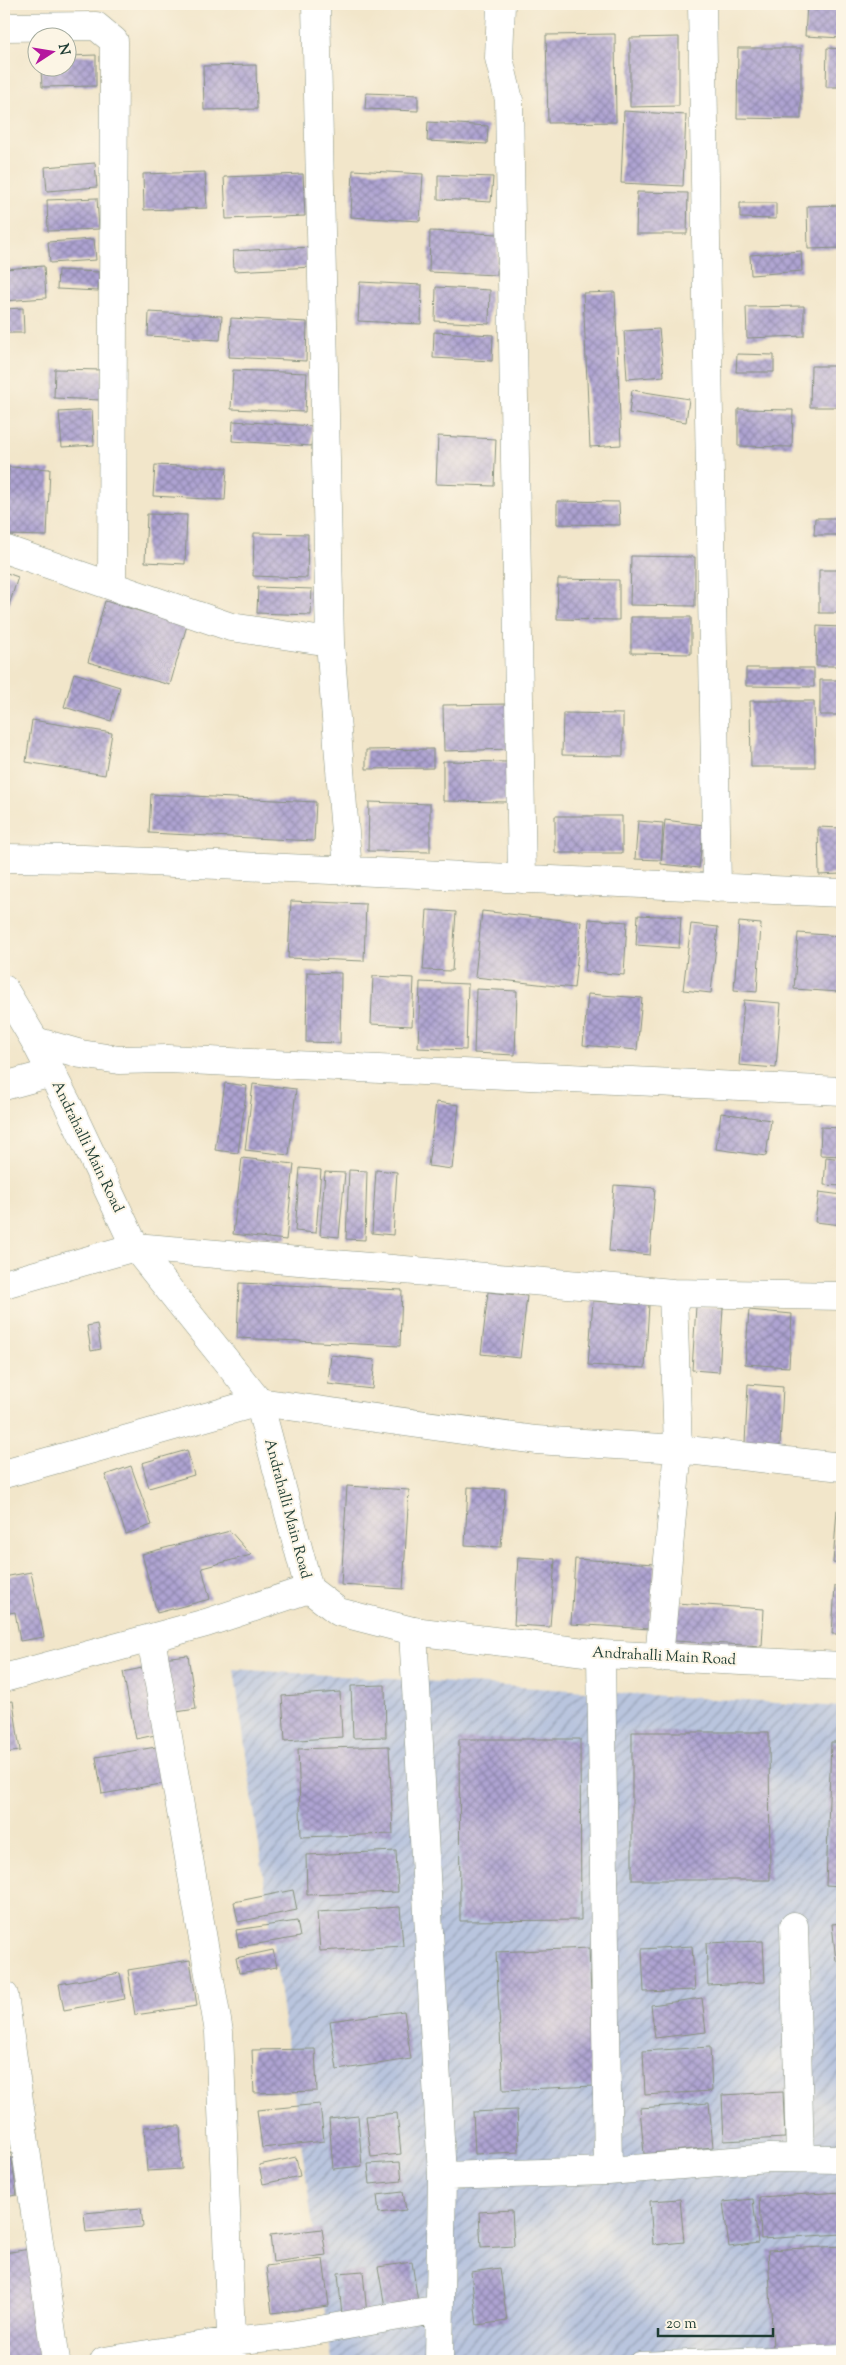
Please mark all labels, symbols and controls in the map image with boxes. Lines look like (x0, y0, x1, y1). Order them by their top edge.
north arrow (28, 28, 78, 78)
text: N (52, 42, 74, 57)
street label: Andrahalli Main Road (46, 1078, 128, 1217)
street label: Andrahalli Main Road (258, 1437, 316, 1582)
street label: Andrahalli Main Road (592, 1643, 737, 1671)
scale bar (658, 2305, 774, 2337)
text: 20 m (666, 2314, 697, 2335)

